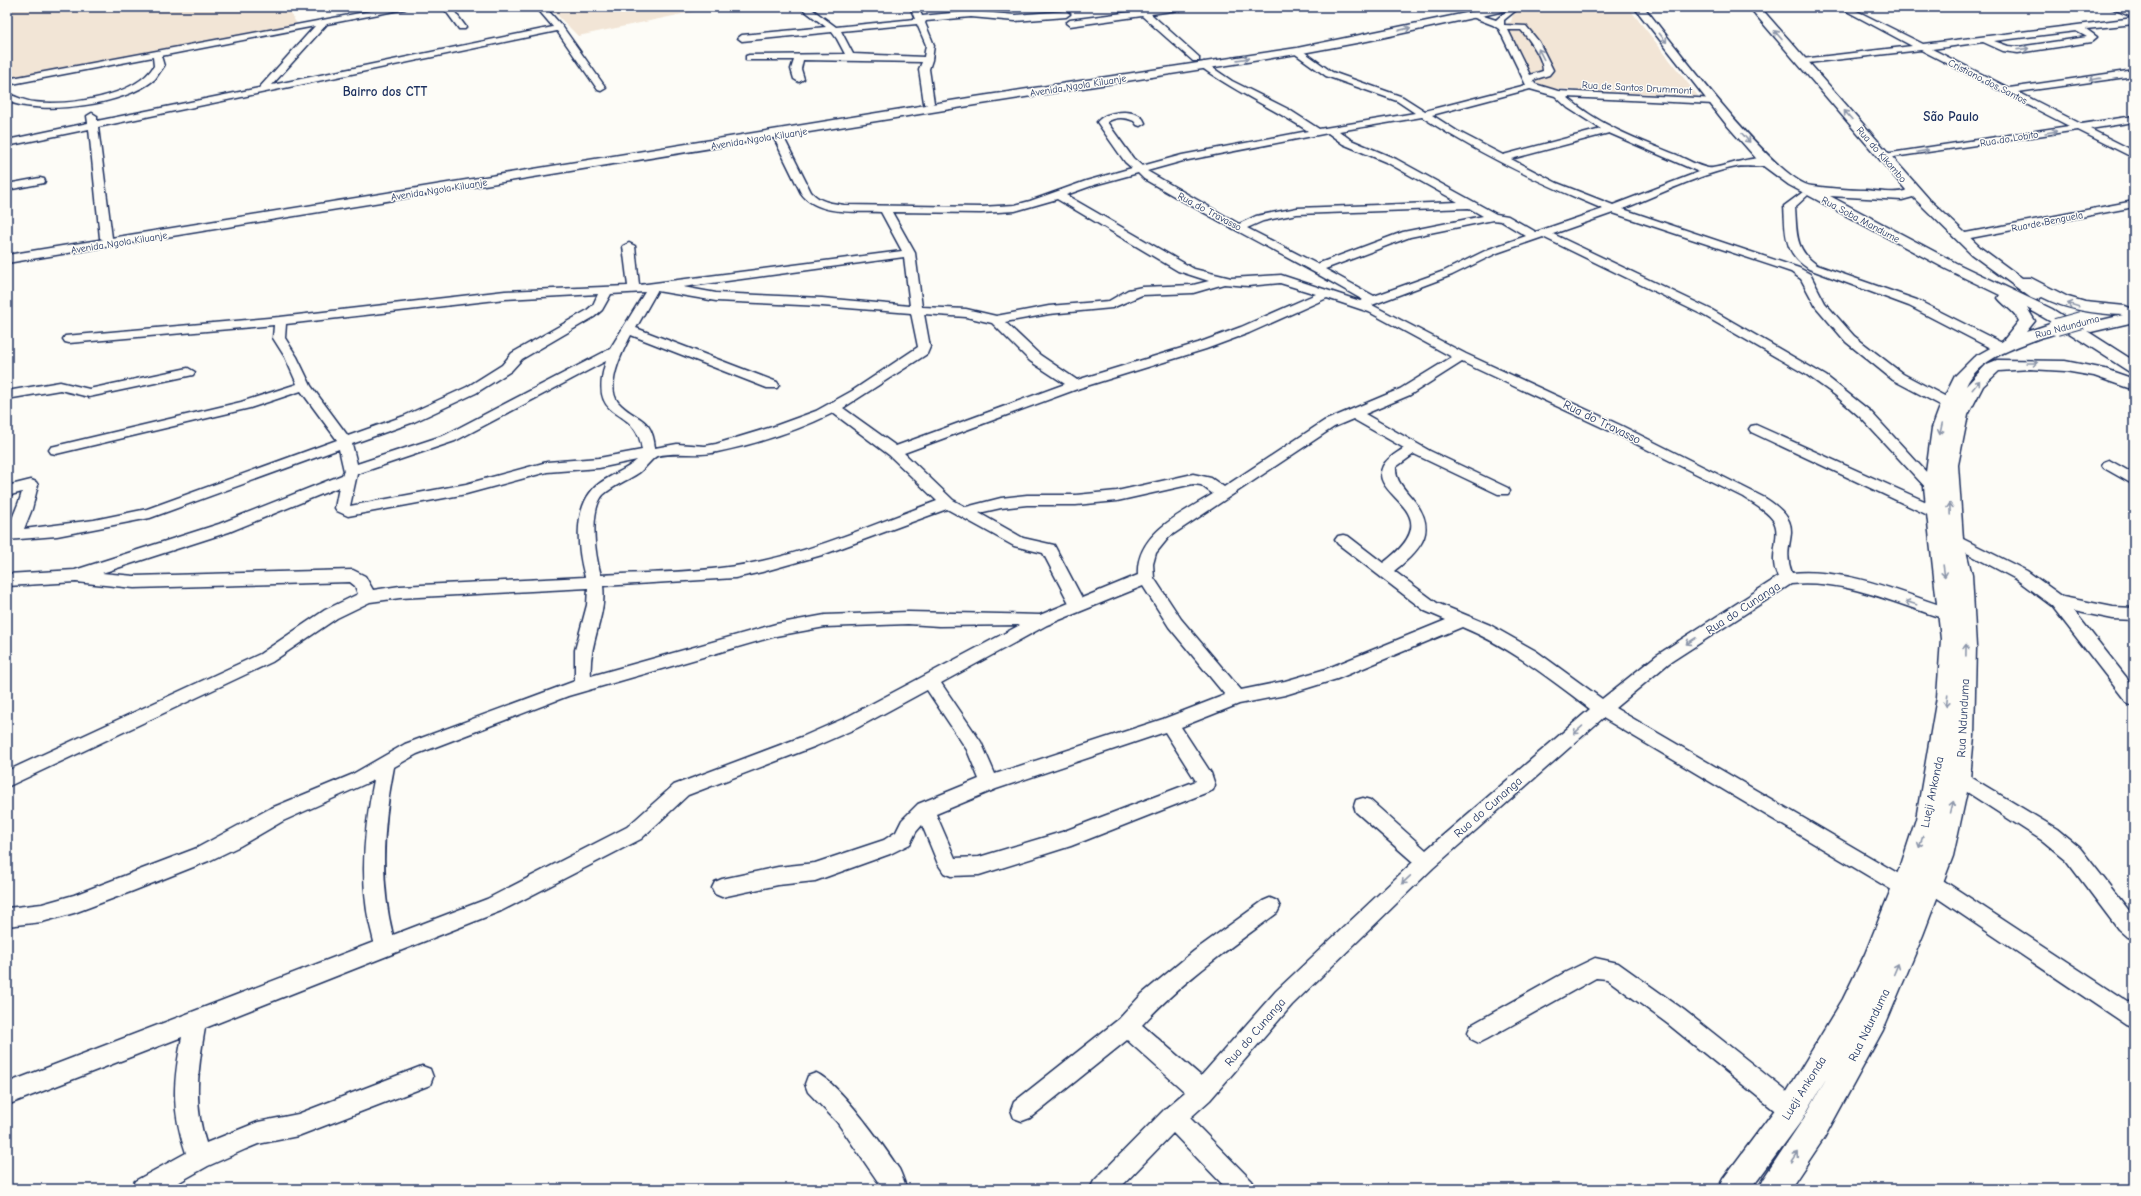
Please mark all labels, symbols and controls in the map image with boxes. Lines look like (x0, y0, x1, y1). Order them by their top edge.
one-way arrow (1399, 25, 1412, 33)
one-way arrow (1774, 30, 1783, 40)
one-way arrow (1659, 32, 1668, 43)
one-way arrow (2016, 45, 2029, 53)
one-way arrow (1537, 49, 1544, 61)
one-way arrow (1236, 55, 1249, 63)
street label: Cristiano dos Santos (1946, 57, 2029, 107)
street label: Avenida Ngola Kiluanje (1029, 72, 1127, 100)
one-way arrow (2089, 75, 2102, 83)
street label: Rua de Santos Drummont (1582, 79, 1693, 97)
district label: Bairro dos CTT (343, 84, 428, 99)
district label: São Paulo (1923, 109, 1979, 124)
one-way arrow (1844, 110, 1853, 120)
street label: Rua do Kikombo (1854, 124, 1909, 185)
street label: Avenida Ngola Kiluanje (710, 125, 808, 153)
street label: Rua do Lobito (1979, 128, 2039, 150)
one-way arrow (2044, 128, 2057, 136)
one-way arrow (1741, 132, 1750, 142)
one-way arrow (1916, 147, 1929, 155)
street label: Avenida Ngola Kiluanje (390, 176, 488, 204)
street label: Rua do Travasso (1176, 190, 1243, 234)
street label: Rua Soba Mandume (1819, 194, 1902, 246)
street label: Rua de Benguela (2010, 209, 2084, 235)
street label: Avenida Ngola Kiluanje (70, 229, 168, 257)
one-way arrow (2066, 301, 2079, 308)
street label: Rua Ndunduma (2034, 313, 2101, 341)
one-way arrow (2025, 359, 2038, 367)
one-way arrow (1972, 379, 1981, 390)
street label: Rua do Travasso (1561, 397, 1643, 447)
one-way arrow (1937, 422, 1945, 435)
one-way arrow (1947, 503, 1954, 516)
one-way arrow (1940, 565, 1948, 578)
street label: Rua do Cunanga (1703, 579, 1783, 637)
one-way arrow (1905, 599, 1918, 606)
one-way arrow (1686, 637, 1697, 645)
one-way arrow (1962, 644, 1970, 657)
street label: Rua Ndunduma (1954, 678, 1972, 758)
one-way arrow (1944, 694, 1951, 707)
one-way arrow (1572, 725, 1583, 734)
street label: Lueji Ankonda (1918, 755, 1946, 829)
street label: Rua do Cunanga (1451, 774, 1525, 840)
one-way arrow (1949, 801, 1957, 814)
one-way arrow (1916, 836, 1924, 848)
one-way arrow (1401, 875, 1411, 885)
one-way arrow (1892, 963, 1900, 975)
street label: Rua Ndunduma (1845, 986, 1893, 1064)
street label: Rua do Cunanga (1222, 995, 1288, 1069)
street label: Lueji Ankonda (1779, 1054, 1829, 1122)
one-way arrow (1791, 1152, 1799, 1163)

